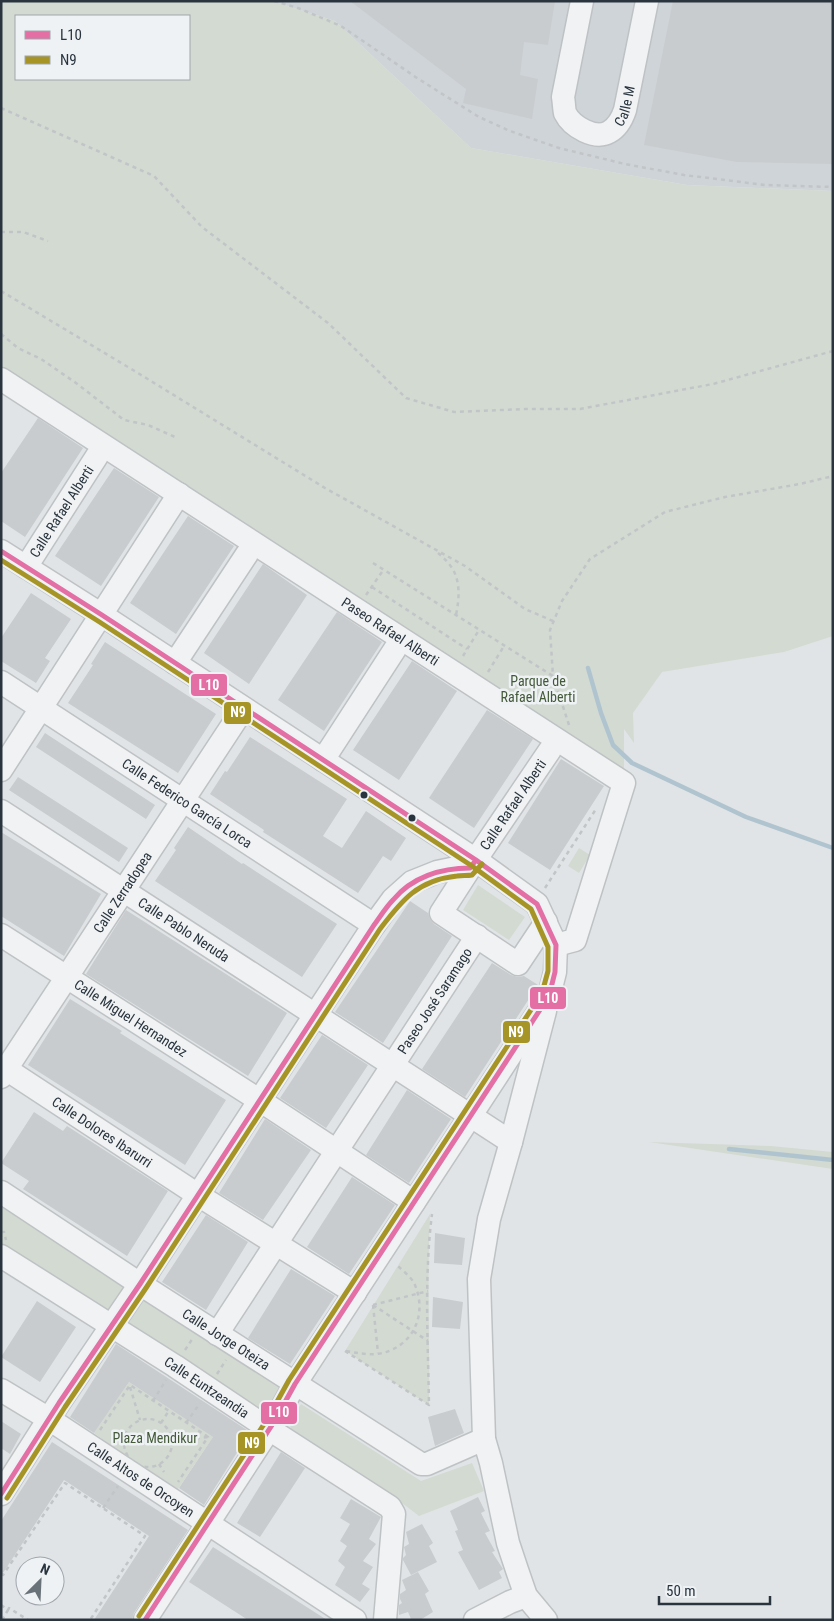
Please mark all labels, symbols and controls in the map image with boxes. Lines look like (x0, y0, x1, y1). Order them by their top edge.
legend (15, 15, 190, 80)
text: L10 (60, 26, 82, 44)
text: N9 (60, 51, 77, 69)
street label: Calle M (611, 84, 638, 129)
street label: Calle Rafael Alberti (26, 462, 97, 560)
street label: Paseo Rafael Alberti (339, 594, 442, 669)
line badge: L10 (190, 673, 228, 697)
park label: Parque de Rafael Alberti (501, 673, 575, 705)
text: L10 (199, 677, 219, 693)
line badge: N9 (223, 701, 252, 725)
text: N9 (230, 704, 246, 720)
street label: Calle Federico García Lorca (119, 755, 255, 851)
street label: Calle Rafael Alberti (477, 756, 549, 853)
unlabelled marker (359, 790, 369, 800)
unlabelled marker (407, 813, 417, 823)
street label: Calle Zerradopea (90, 849, 155, 936)
street label: Calle Pablo Neruda (135, 894, 233, 965)
street label: Paseo José Saramago (394, 945, 475, 1057)
street label: Calle Miguel Hernandez (71, 976, 190, 1060)
line badge: L10 (529, 986, 567, 1010)
text: L10 (538, 990, 558, 1006)
line badge: N9 (502, 1020, 531, 1044)
text: N9 (508, 1024, 524, 1040)
street label: Calle Dolores Ibarurri (49, 1093, 155, 1171)
street label: Calle Jorge Oteiza (179, 1305, 273, 1373)
street label: Calle Euntzeandia (161, 1353, 252, 1421)
line badge: L10 (260, 1401, 298, 1425)
text: L10 (269, 1404, 289, 1420)
park label: Plaza Mendikur (112, 1430, 198, 1446)
line badge: N9 (237, 1431, 266, 1455)
text: N9 (244, 1435, 260, 1451)
street label: Calle Altos de Orcoyen (84, 1438, 197, 1520)
north arrow (15, 1556, 65, 1606)
text: N (38, 1560, 52, 1578)
scale bar (659, 1574, 770, 1606)
text: 50 m (666, 1582, 696, 1600)

